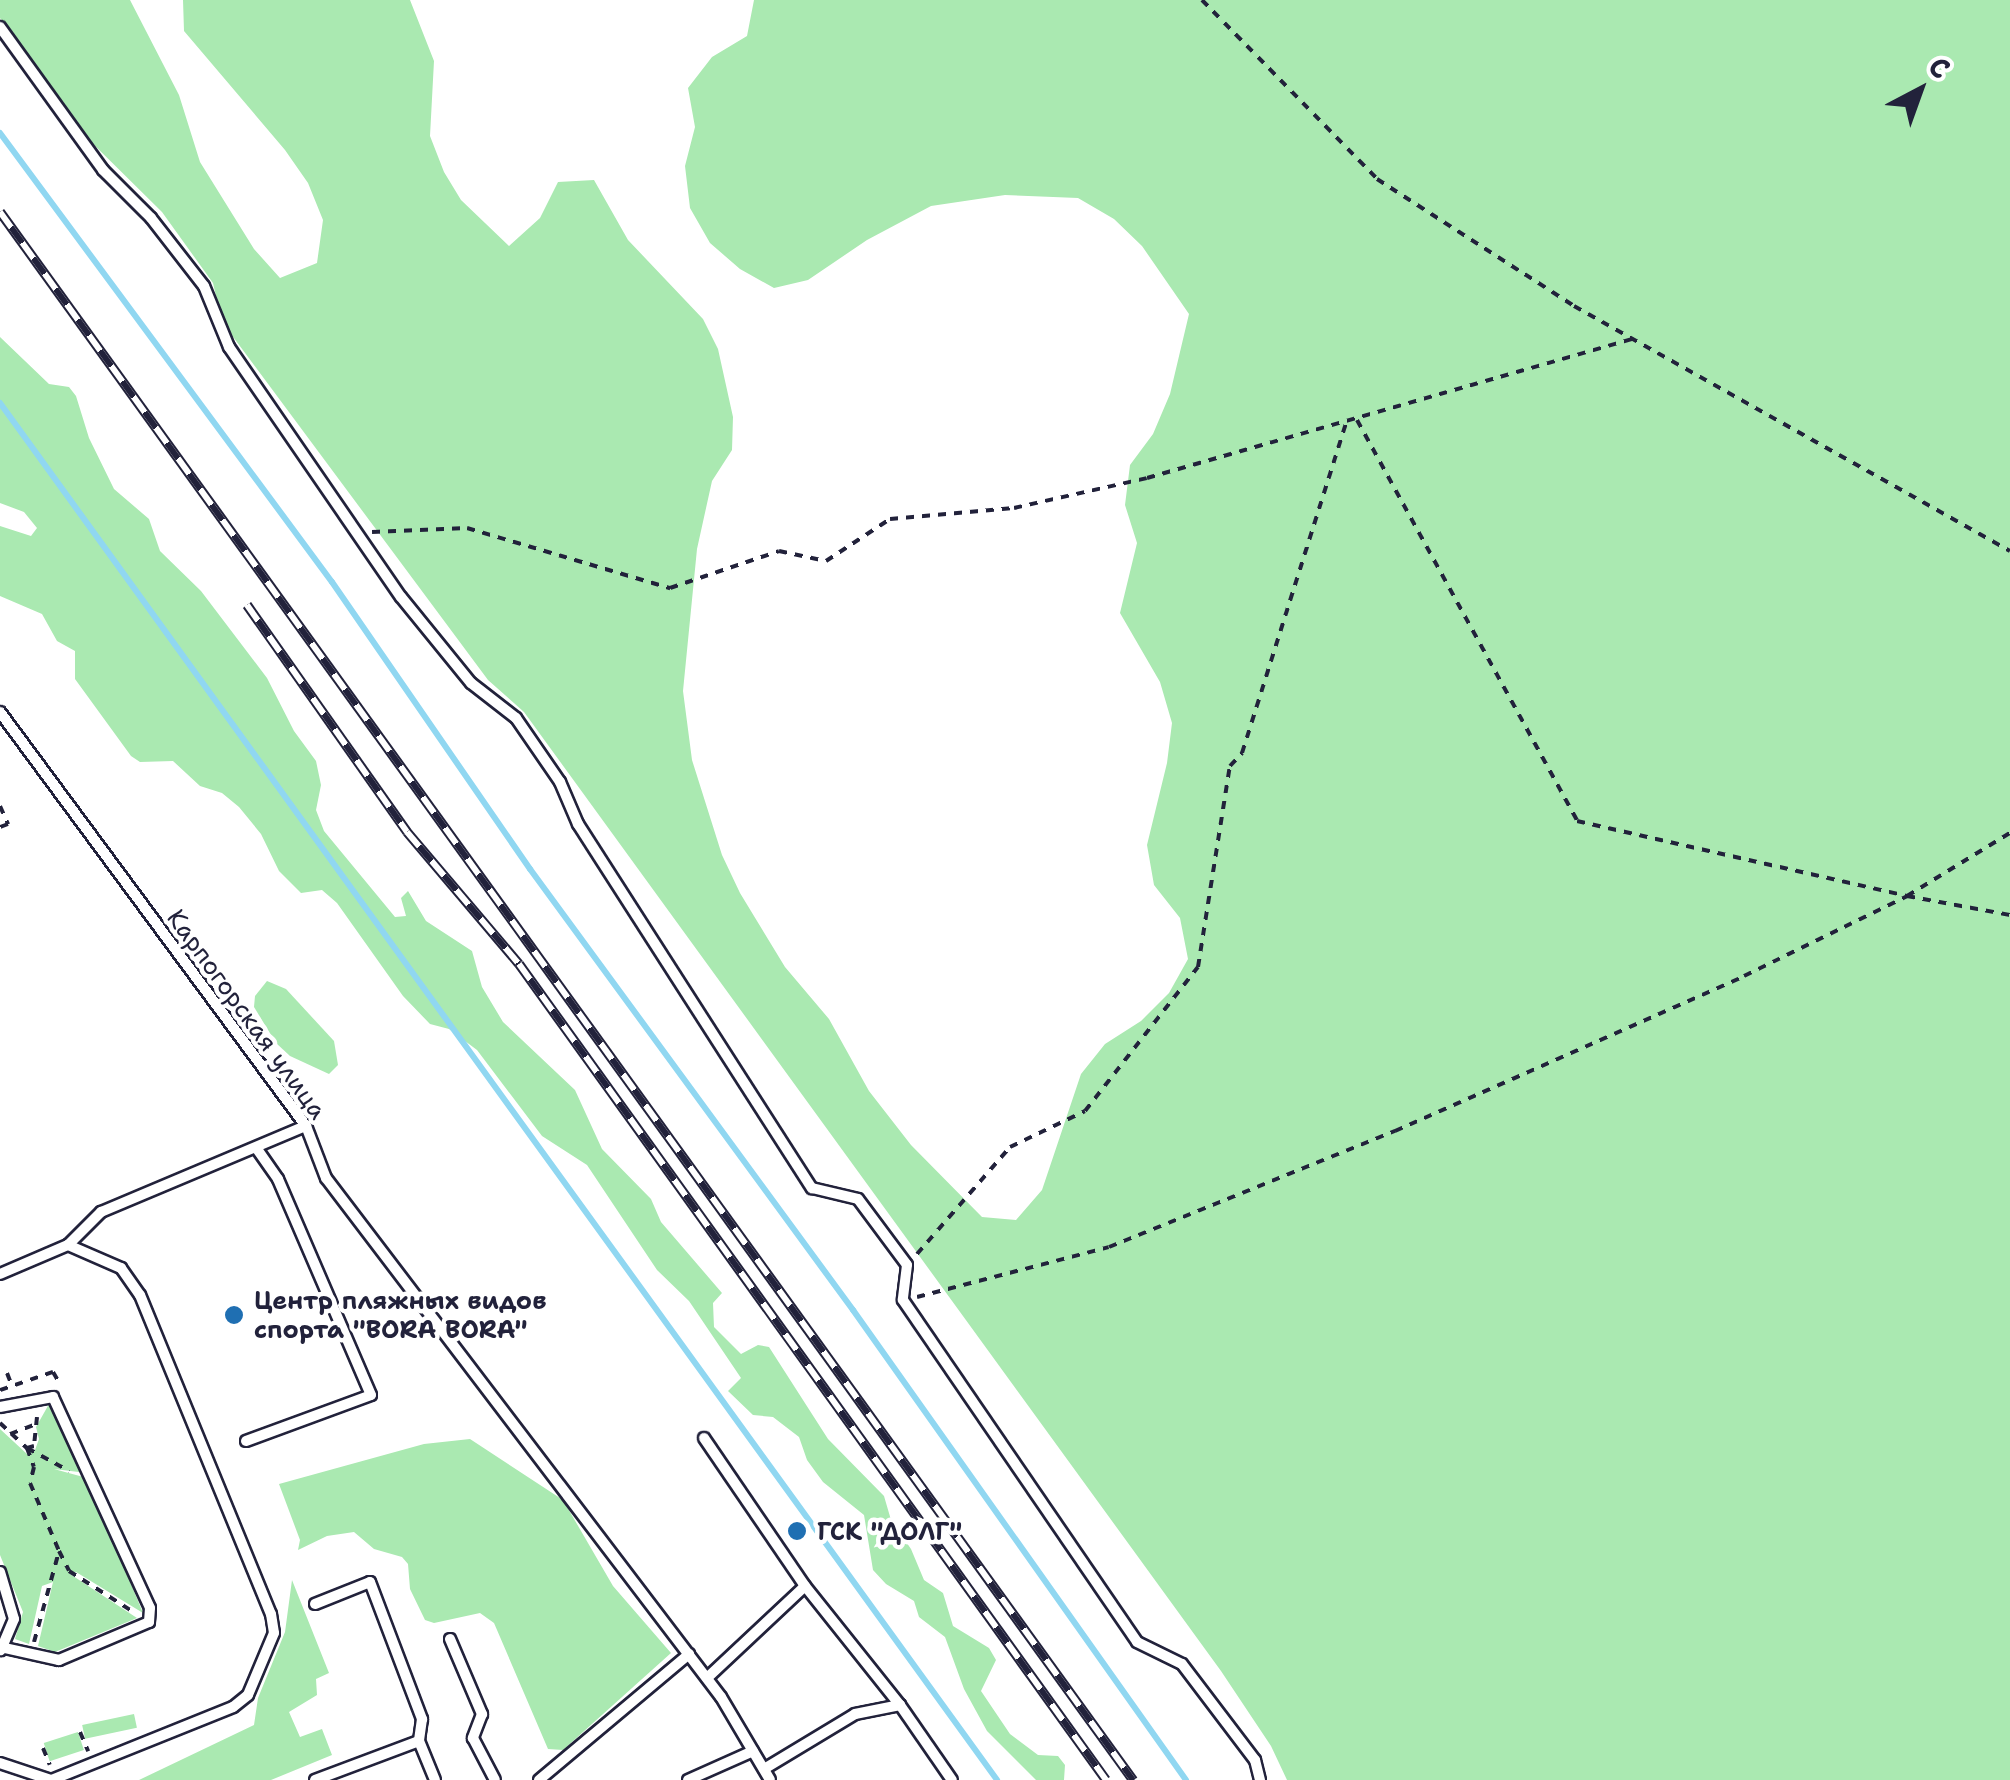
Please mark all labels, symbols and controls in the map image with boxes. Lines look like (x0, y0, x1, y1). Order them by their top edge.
north arrow (1870, 40, 1970, 140)
text: С (1921, 47, 1959, 87)
street label: Карпогорская улица (161, 903, 333, 1125)
place label: Центр пляжных видов спорта "BORA BORA" (254, 1286, 546, 1345)
marker: Центр пляжных видов спорта "BORA BORA" (223, 1304, 245, 1326)
place label: ГСК "ДОЛГ" (817, 1516, 962, 1546)
marker: ГСК "ДОЛГ" (786, 1520, 808, 1542)

